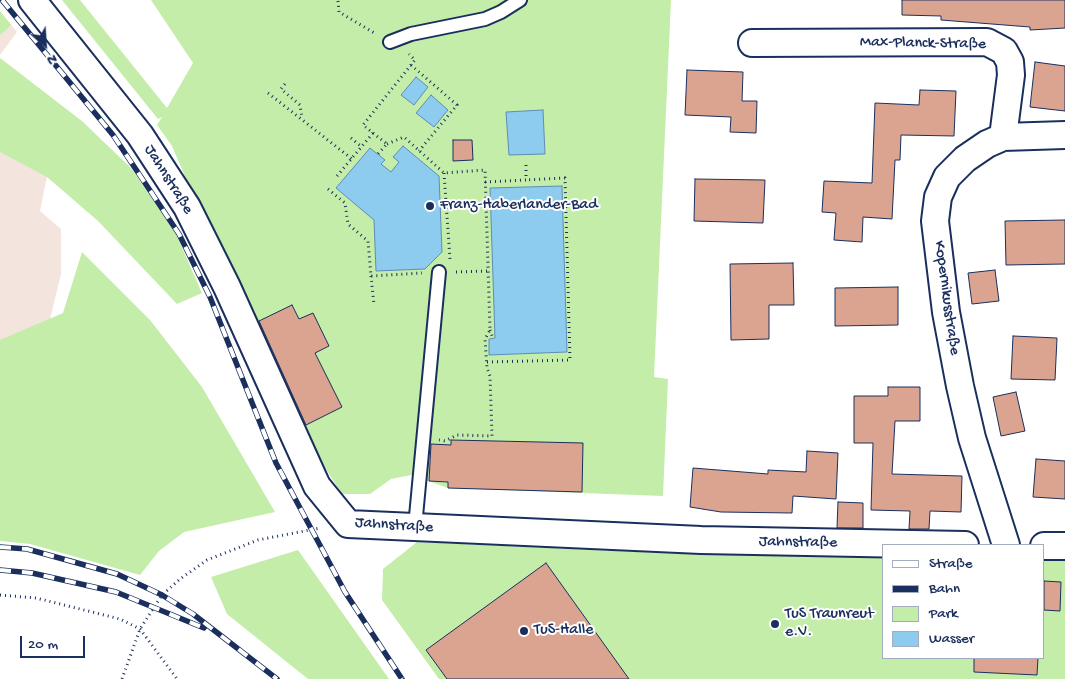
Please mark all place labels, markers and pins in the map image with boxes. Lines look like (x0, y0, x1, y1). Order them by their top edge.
place label: Franz-Haberlander-Bad (440, 196, 598, 216)
marker: Franz-Haberlander-Bad (424, 200, 436, 212)
place label: TuS Traunreut e.V. (785, 605, 874, 643)
marker: TuS Traunreut e.V. (769, 618, 781, 630)
place label: TuS-Halle (534, 621, 593, 641)
marker: TuS-Halle (518, 625, 530, 637)

